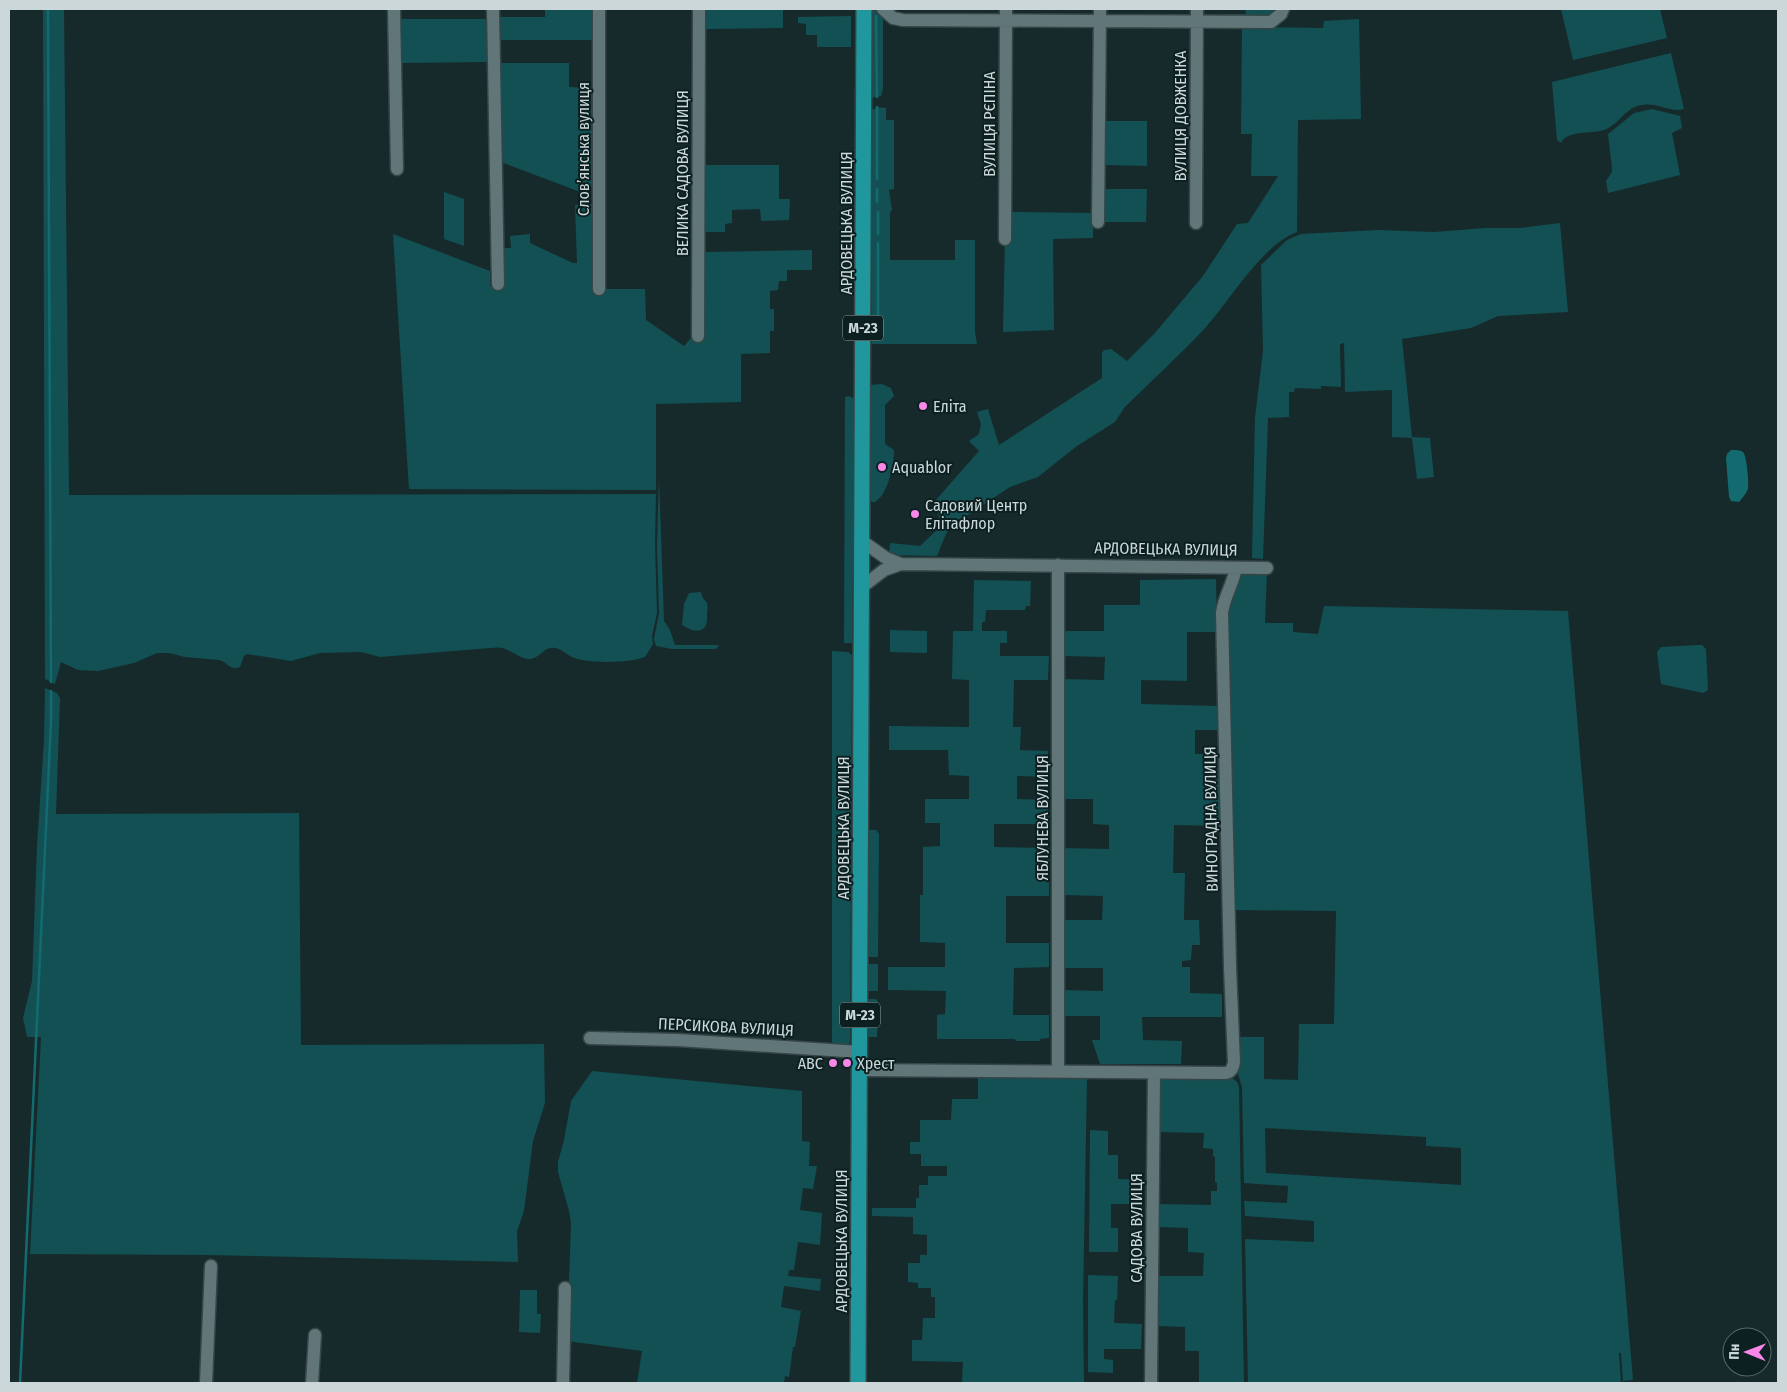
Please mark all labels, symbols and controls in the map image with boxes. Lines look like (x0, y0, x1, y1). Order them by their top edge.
street label: ВУЛИЦЯ ДОВЖЕНКА (1171, 50, 1190, 181)
street label: ВУЛИЦЯ РЄПІНА (980, 71, 999, 177)
street label: Словʼянська вулиця (574, 82, 593, 216)
street label: ВЕЛИКА САДОВА ВУЛИЦЯ (673, 90, 692, 256)
street label: АРДОВЕЦЬКА ВУЛИЦЯ (837, 151, 856, 295)
road number: М-23 (843, 316, 883, 340)
place label: Еліта (933, 397, 967, 416)
marker: Еліта (917, 400, 929, 412)
place label: Aquablor (892, 458, 952, 477)
marker: Aquablor (876, 461, 888, 473)
place label: Садовий Центр Елітафлор (925, 496, 1027, 533)
marker: Садовий Центр Елітафлор (909, 508, 921, 520)
street label: АРДОВЕЦЬКА ВУЛИЦЯ (1094, 538, 1238, 560)
street label: ВИНОГРАДНА ВУЛИЦЯ (1200, 746, 1222, 892)
street label: ЯБЛУНЕВА ВУЛИЦЯ (1033, 755, 1052, 881)
street label: АРДОВЕЦЬКА ВУЛИЦЯ (834, 756, 853, 900)
road number: М-23 (840, 1002, 880, 1028)
street label: ПЕРСИКОВА ВУЛИЦЯ (658, 1014, 794, 1040)
place label: ABC (798, 1054, 823, 1073)
place label: Хрест (857, 1054, 895, 1073)
marker: ABC (827, 1057, 839, 1069)
marker: Хрест (841, 1057, 853, 1069)
street label: АРДОВЕЦЬКА ВУЛИЦЯ (832, 1169, 851, 1313)
street label: САДОВА ВУЛИЦЯ (1127, 1173, 1146, 1283)
north arrow (1722, 1327, 1772, 1377)
text: Пн (1726, 1344, 1743, 1360)

